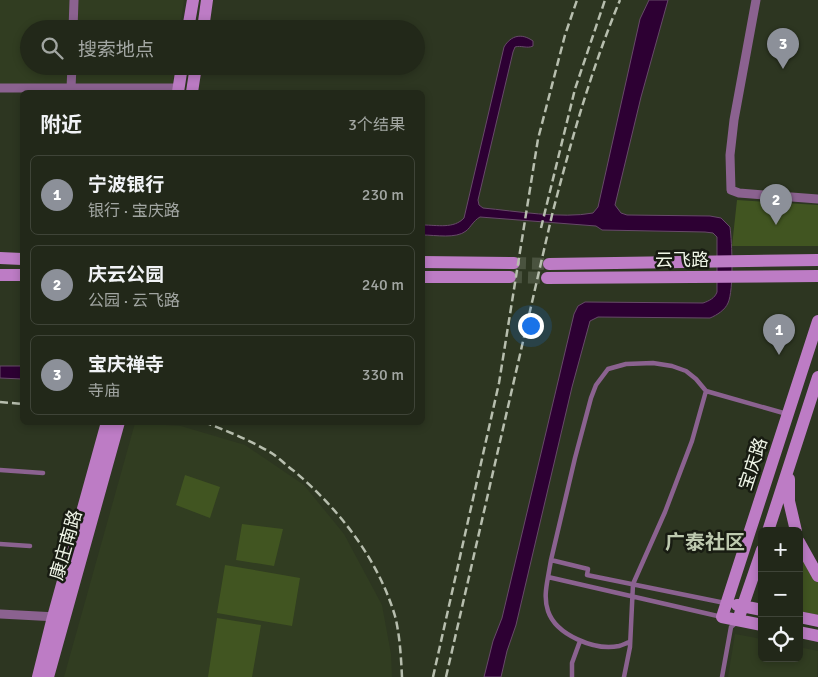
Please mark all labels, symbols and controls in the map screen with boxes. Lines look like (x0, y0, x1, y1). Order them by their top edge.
search box (20, 20, 425, 75)
pin: 3 (767, 28, 799, 69)
icon: search (38, 34, 66, 62)
text: 搜索地点 (78, 38, 154, 62)
text: 附近 (40, 112, 82, 138)
text: 3个结果 (348, 115, 405, 135)
text: 宁波银行 (88, 173, 164, 197)
pin: 2 (760, 184, 792, 225)
text: 1 (53, 185, 61, 205)
text: 230 m (362, 185, 404, 205)
text: 银行 · 宝庆路 (88, 201, 180, 221)
street label: 云飞路 (655, 249, 709, 271)
text: 庆云公园 (88, 263, 164, 287)
text: 2 (53, 275, 61, 295)
text: 240 m (362, 275, 404, 295)
text: 公园 · 云飞路 (88, 291, 180, 311)
your location (518, 313, 544, 339)
pin: 1 (763, 314, 795, 355)
text: 宝庆禅寺 (88, 353, 164, 377)
text: 3 (53, 365, 61, 385)
text: 330 m (362, 365, 404, 385)
text: 寺庙 (88, 381, 120, 401)
street label: 宝庆路 (734, 435, 772, 493)
street label: 康庄南路 (46, 507, 86, 583)
map controls (758, 527, 803, 662)
button: + (758, 527, 803, 572)
district label: 广泰社区 (665, 530, 745, 555)
button: − (758, 572, 803, 617)
button: locate (758, 617, 803, 662)

